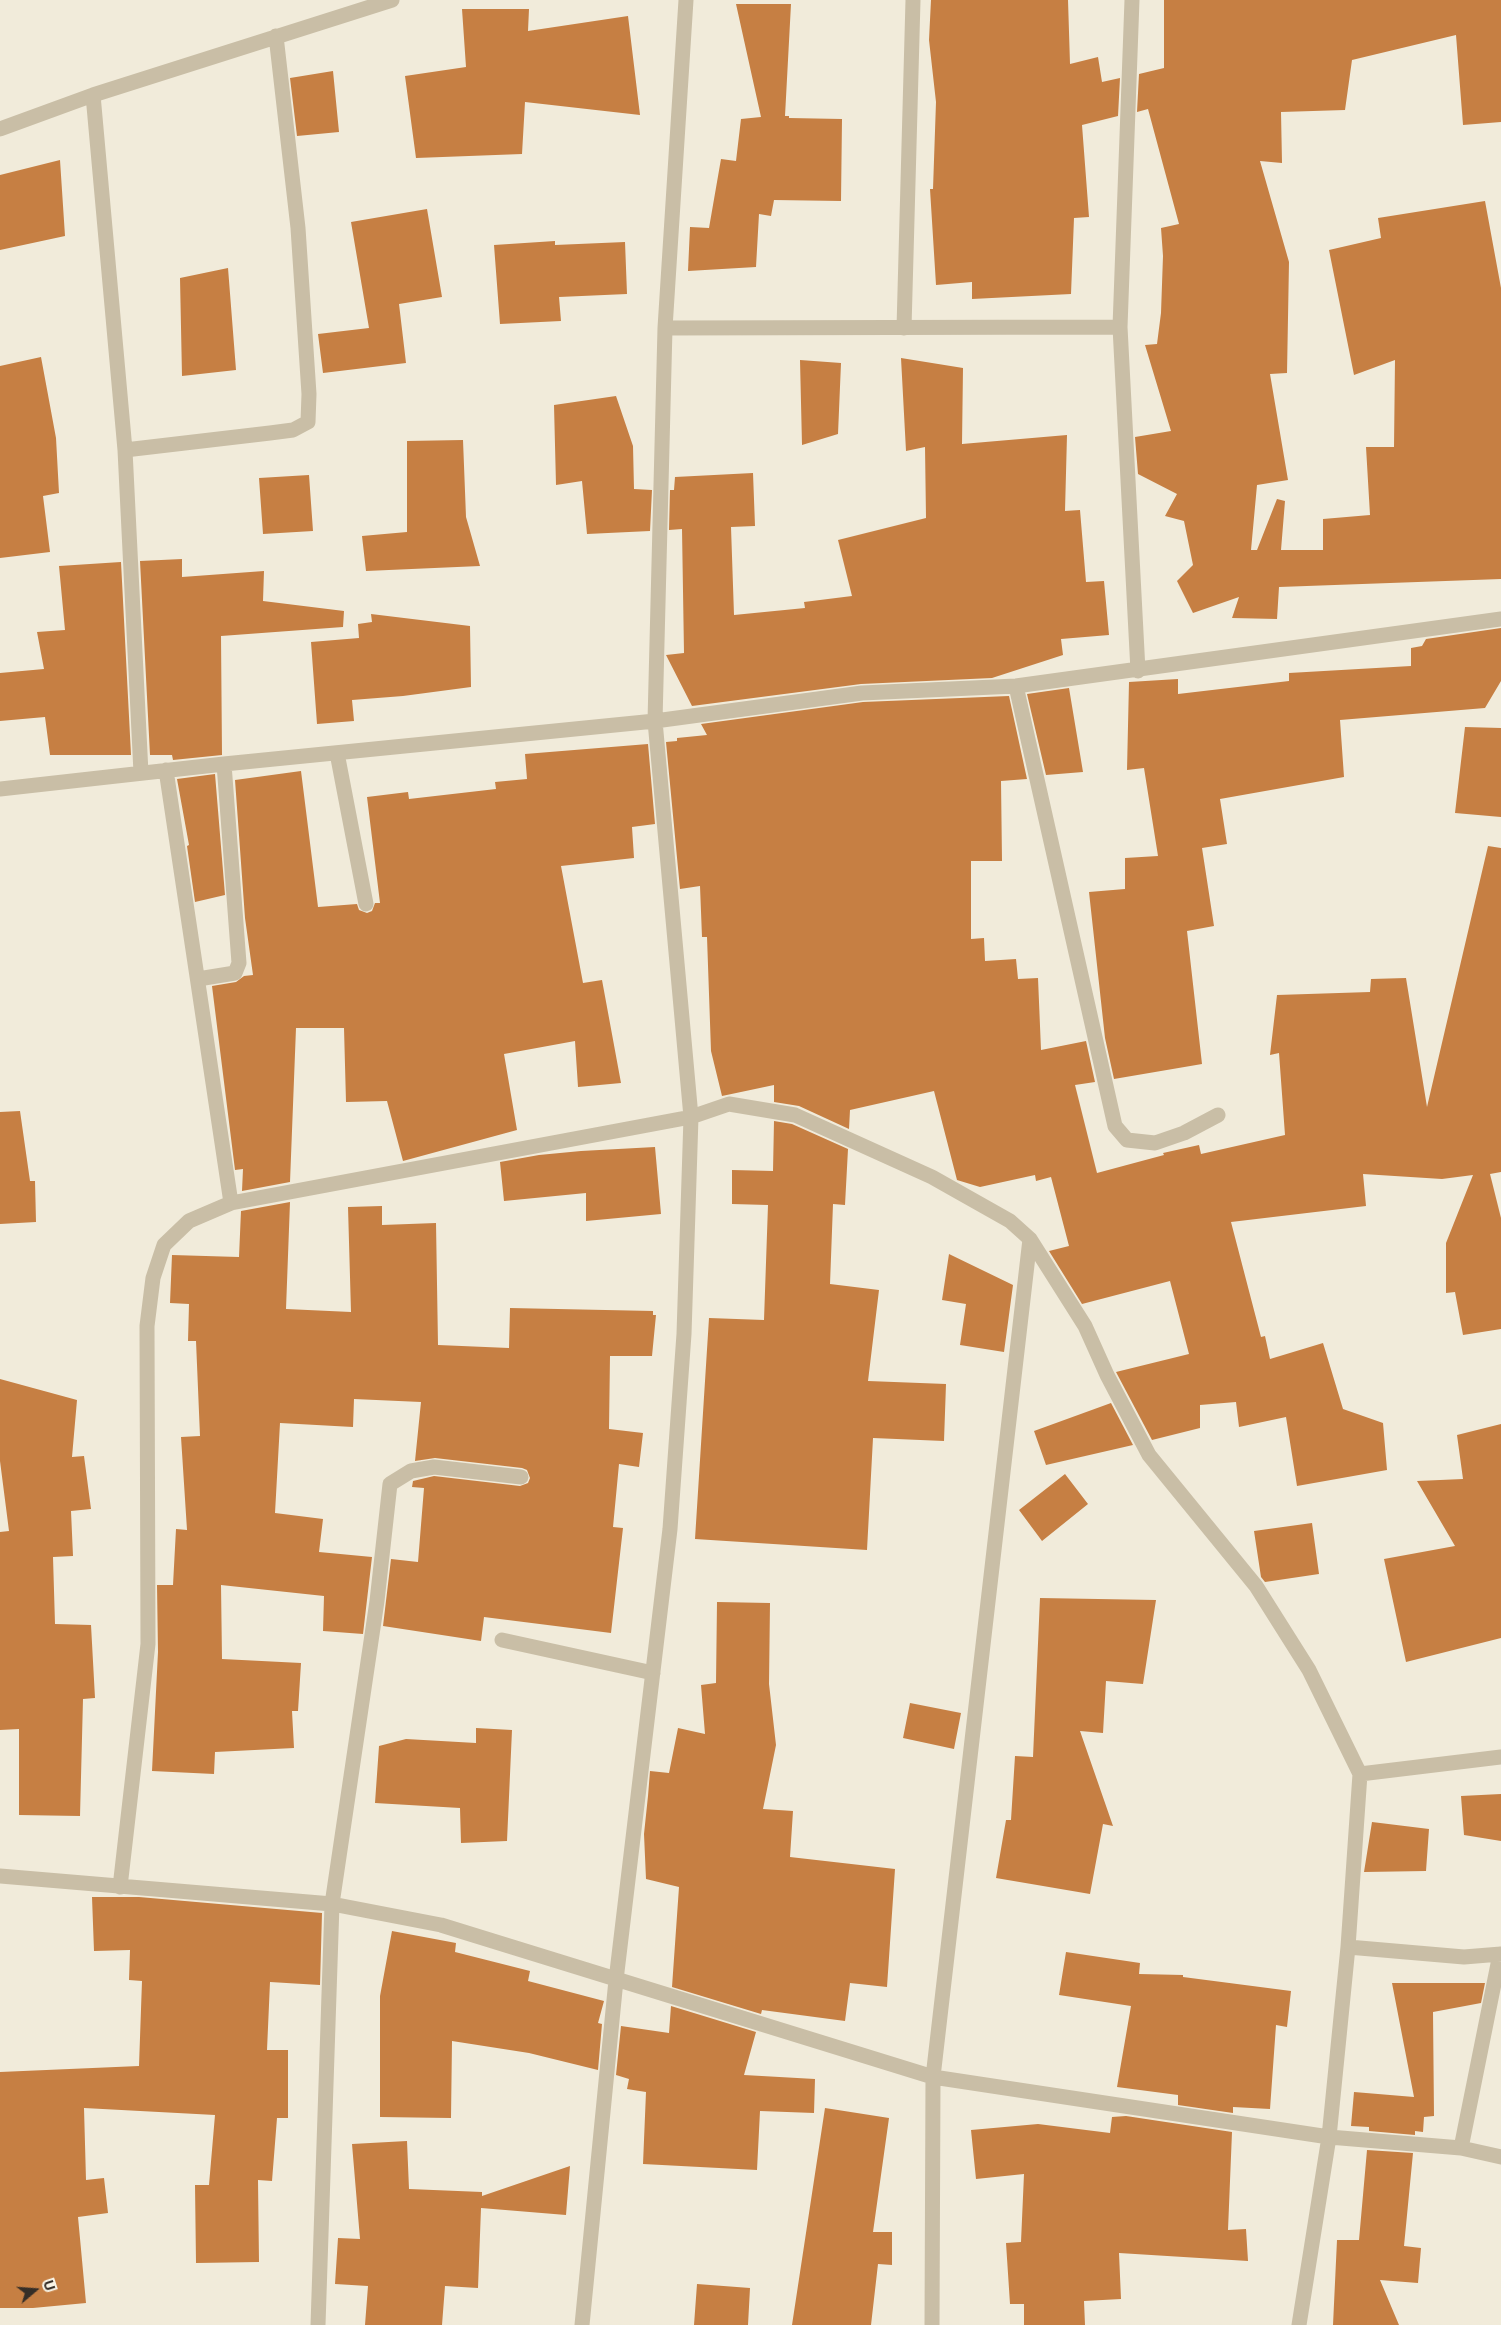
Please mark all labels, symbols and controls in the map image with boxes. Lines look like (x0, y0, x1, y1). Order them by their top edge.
north arrow (10, 2265, 60, 2315)
text: U (39, 2277, 60, 2293)

